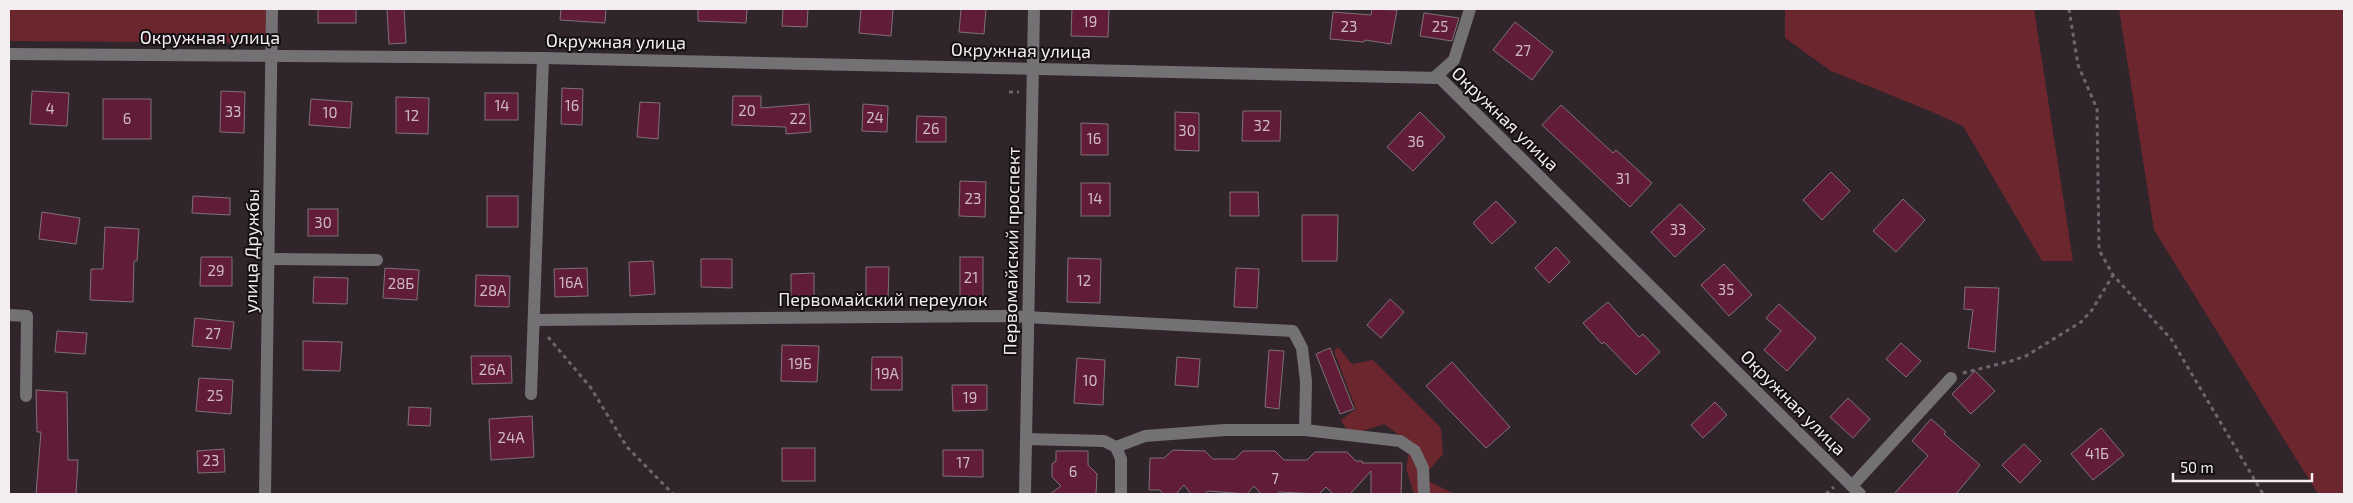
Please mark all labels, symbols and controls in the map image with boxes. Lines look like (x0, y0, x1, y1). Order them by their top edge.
house number: 19 (1083, 12, 1097, 30)
house number: 23 (1341, 17, 1357, 35)
house number: 25 (1432, 17, 1448, 35)
street label: Окружная улица (140, 26, 280, 48)
street label: Окружная улица (546, 29, 686, 53)
street label: Окружная улица (951, 38, 1091, 62)
house number: 27 (1515, 41, 1531, 59)
street label: Окружная улица (1448, 62, 1564, 175)
house number: 14 (494, 96, 510, 114)
house number: 16 (565, 96, 579, 114)
house number: 4 (45, 99, 55, 117)
house number: 20 (738, 101, 756, 119)
house number: 33 (225, 102, 241, 120)
house number: 10 (322, 103, 338, 121)
house number: 12 (405, 106, 419, 124)
house number: 24 (866, 108, 884, 126)
house number: 6 (123, 109, 131, 127)
house number: 22 (790, 109, 806, 127)
house number: 32 (1254, 116, 1270, 134)
house number: 26 (922, 119, 940, 137)
house number: 30 (1178, 121, 1196, 139)
house number: 16 (1087, 129, 1101, 147)
house number: 36 (1408, 132, 1424, 150)
street label: Первомайский проспект (998, 146, 1024, 355)
house number: 31 (1616, 169, 1630, 187)
street label: улица Дружбы (239, 189, 263, 313)
house number: 23 (965, 189, 981, 207)
house number: 14 (1087, 189, 1103, 207)
house number: 30 (314, 213, 332, 231)
house number: 33 (1670, 220, 1686, 238)
house number: 29 (207, 261, 225, 279)
house number: 21 (964, 268, 978, 286)
house number: 12 (1077, 271, 1091, 289)
house number: 16А (559, 273, 584, 291)
house number: 28Б (388, 274, 414, 292)
house number: 35 (1718, 280, 1734, 298)
house number: 28А (480, 281, 507, 299)
street label: Первомайский переулок (778, 288, 988, 310)
house number: 27 (205, 324, 221, 342)
street label: Окружная улица (1736, 345, 1851, 460)
house number: 19Б (788, 354, 812, 372)
house number: 26А (479, 360, 506, 378)
house number: 19А (875, 364, 900, 382)
house number: 10 (1082, 371, 1098, 389)
house number: 25 (207, 386, 223, 404)
house number: 19 (963, 388, 977, 406)
house number: 24А (498, 428, 525, 446)
house number: 41Б (2085, 444, 2109, 462)
scale bar (2173, 450, 2312, 482)
house number: 23 (203, 451, 219, 469)
house number: 17 (956, 453, 970, 471)
text: 50 m (2180, 458, 2214, 476)
house number: 6 (1069, 462, 1077, 480)
house number: 7 (1271, 469, 1279, 487)

